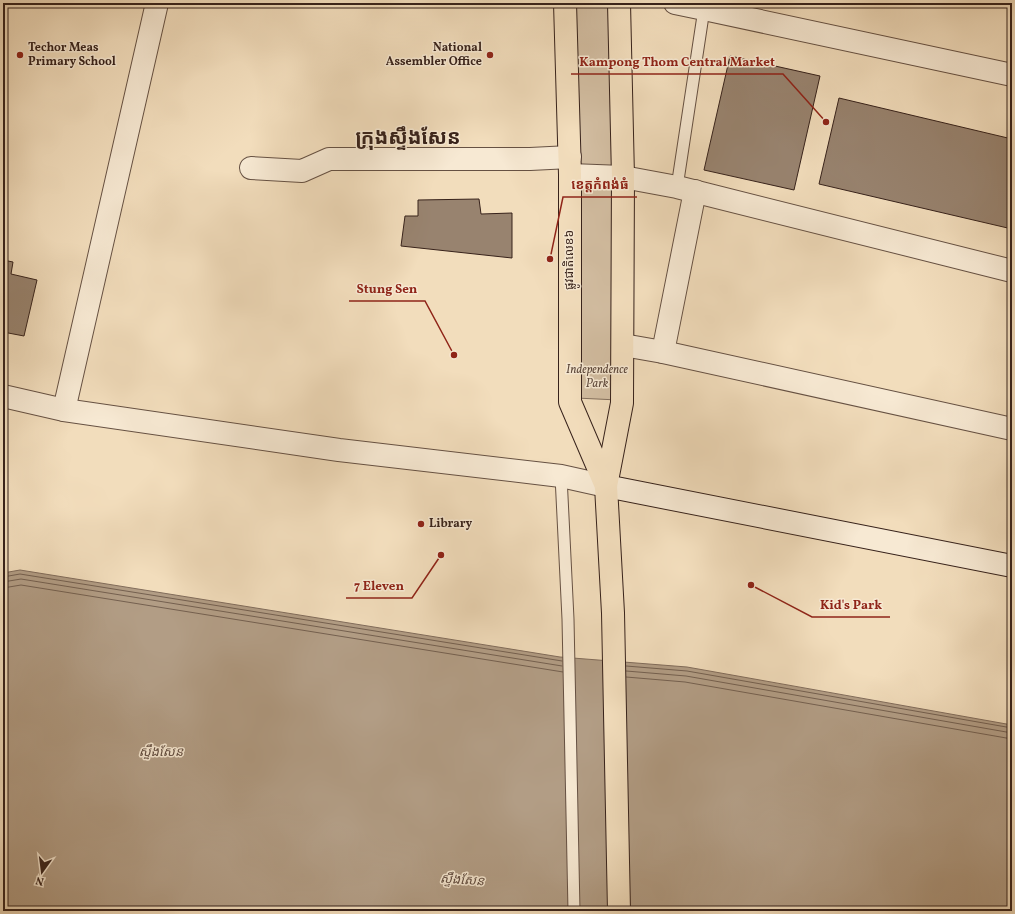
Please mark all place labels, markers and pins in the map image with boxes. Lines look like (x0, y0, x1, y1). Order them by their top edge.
place label: Techor Meas Primary School (28, 40, 116, 70)
place label: National Assembler Office (386, 40, 482, 70)
callout: Kampong Thom Central Market (571, 49, 783, 74)
marker: Techor Meas Primary School (15, 50, 25, 60)
marker: National Assembler Office (485, 50, 495, 60)
callout: ខេត្តកំពង់ធំ (563, 172, 637, 197)
callout: Stung Sen (349, 276, 425, 301)
place label: Library (429, 516, 473, 532)
marker: Library (416, 519, 426, 529)
callout: 7 Eleven (346, 573, 412, 598)
callout: Kid's Park (812, 592, 890, 617)

